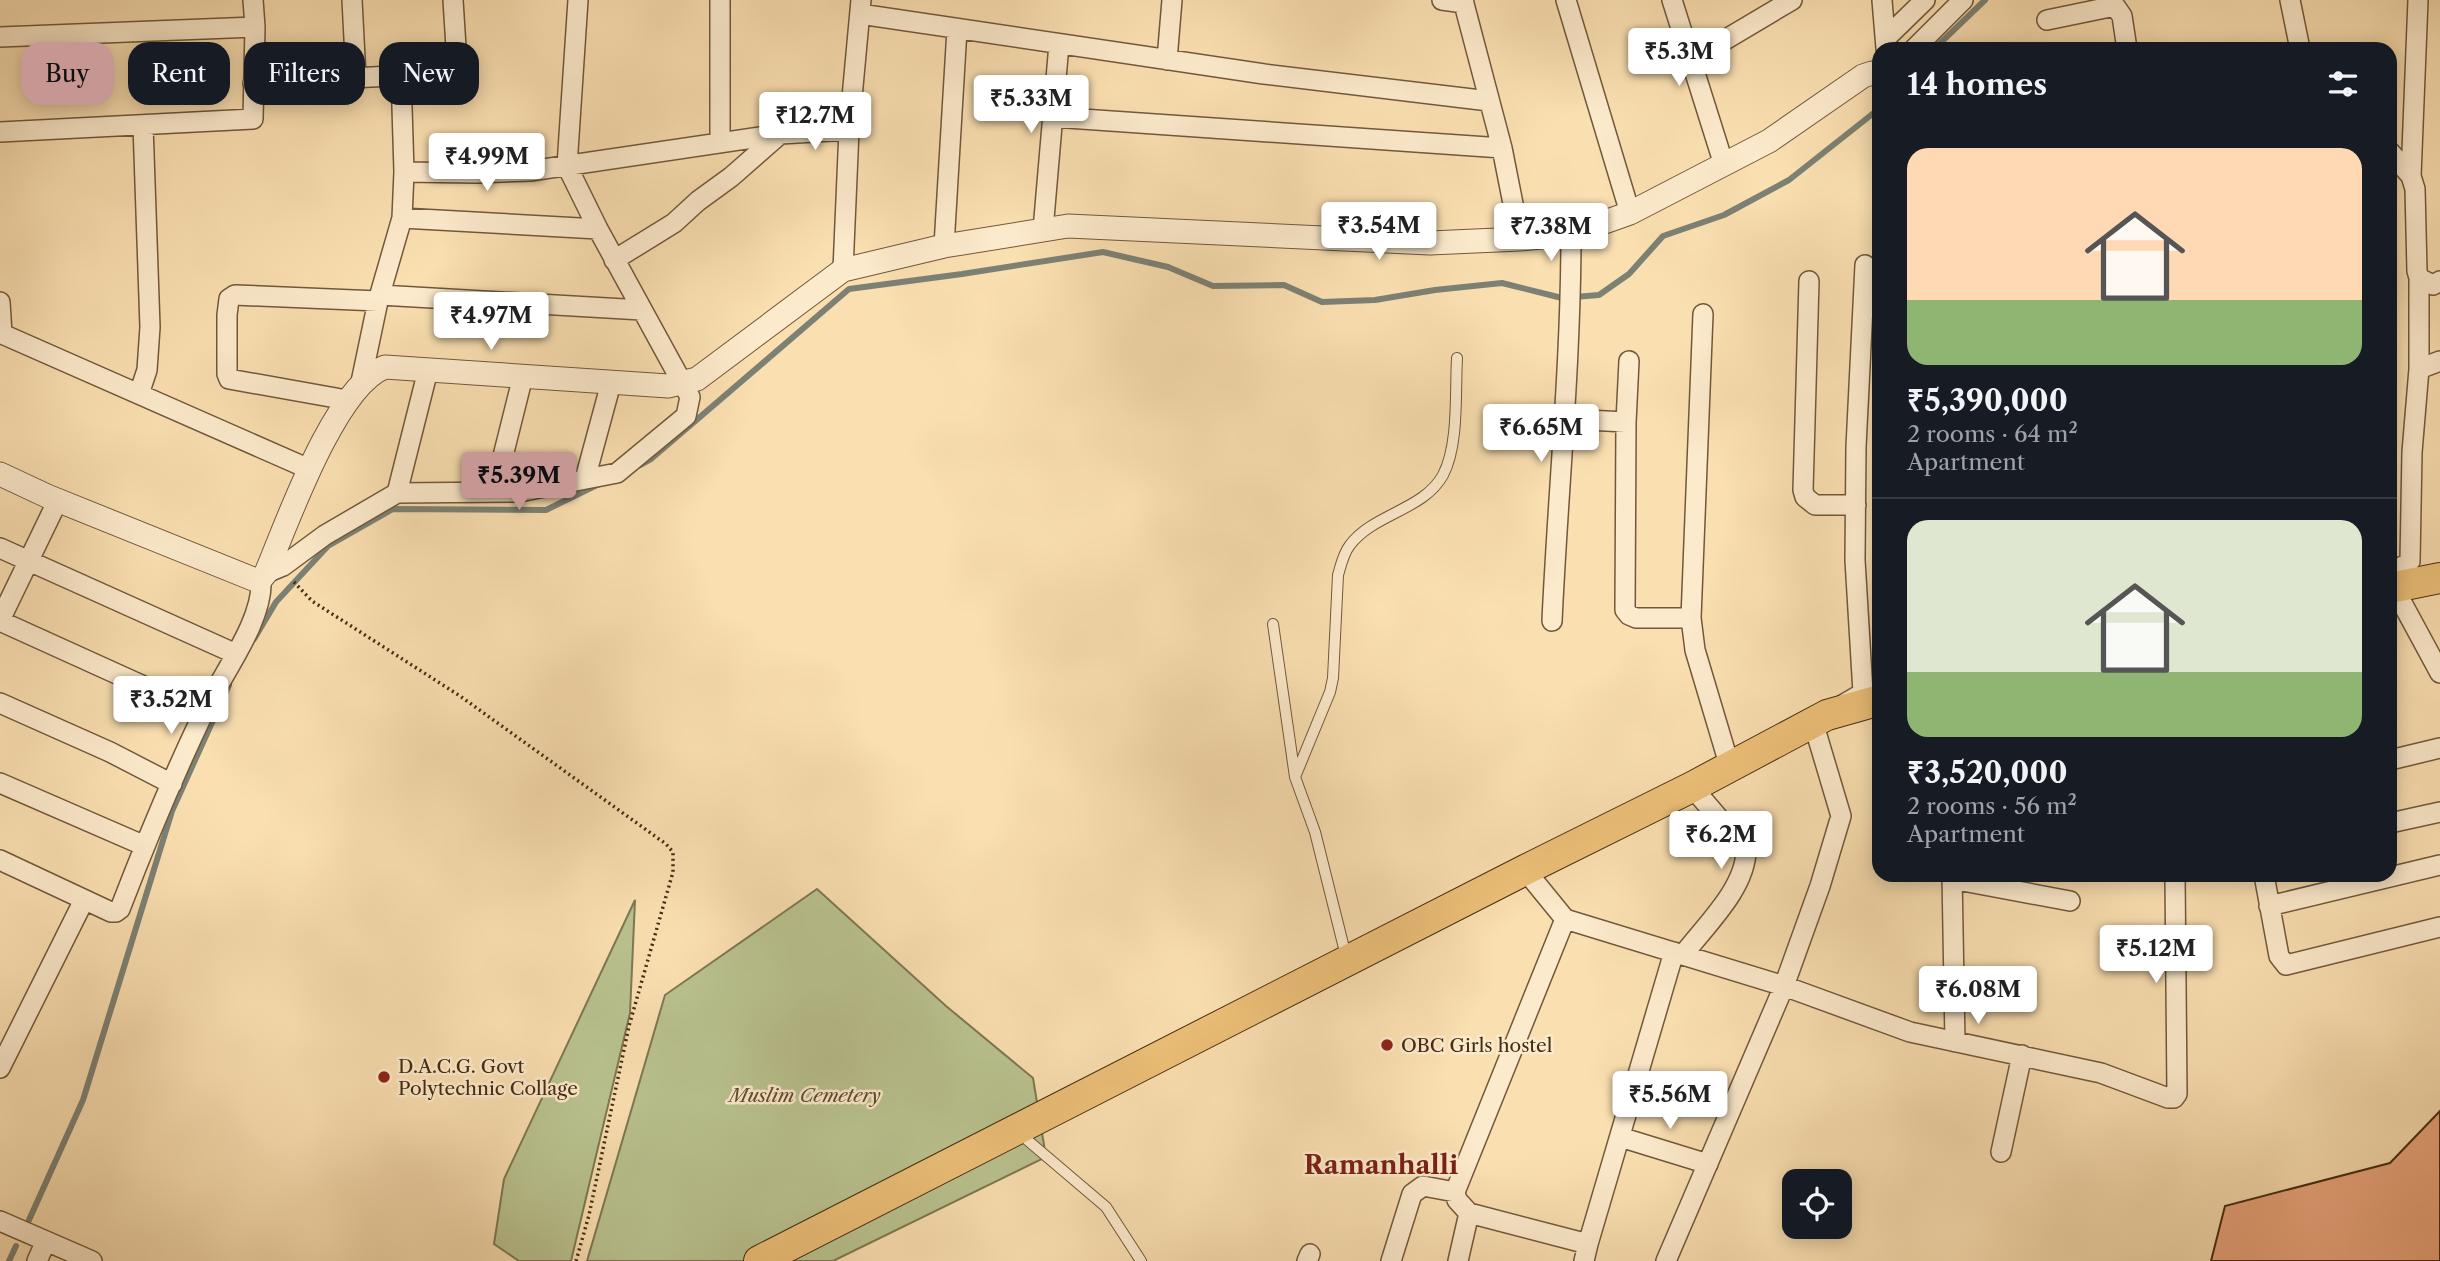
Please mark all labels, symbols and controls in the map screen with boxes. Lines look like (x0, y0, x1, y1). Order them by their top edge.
pin: ₹5.3M (1630, 28, 1728, 88)
text: ₹5.3M (1644, 37, 1714, 65)
chip: Buy (21, 42, 114, 105)
chip: Rent (128, 42, 230, 105)
chip: Filters (244, 42, 365, 105)
chip: New (379, 42, 479, 105)
icon: filters (2324, 65, 2362, 103)
text: 14 homes (1907, 66, 2047, 103)
pin: ₹5.33M (974, 76, 1088, 135)
text: ₹5.33M (990, 84, 1072, 112)
pin: ₹12.7M (758, 92, 872, 152)
text: ₹12.7M (775, 101, 855, 129)
pin: ₹4.99M (430, 134, 544, 193)
text: ₹4.99M (445, 142, 529, 170)
icon: home (2072, 193, 2198, 319)
pin: ₹3.54M (1322, 202, 1436, 262)
pin: ₹7.38M (1494, 204, 1608, 263)
text: ₹3.54M (1337, 211, 1421, 239)
text: ₹7.38M (1510, 212, 1592, 240)
pin: ₹4.97M (434, 292, 548, 352)
text: ₹4.97M (450, 301, 532, 329)
text: ₹5,390,000 (1907, 382, 2068, 419)
pin: ₹6.65M (1484, 405, 1598, 464)
text: ₹6.65M (1499, 413, 1583, 441)
text: 2 rooms · 64 m² (1907, 420, 2078, 448)
text: Apartment (1907, 448, 2025, 476)
pin: ₹5.39M (462, 452, 576, 512)
text: ₹5.39M (477, 461, 561, 489)
icon: home (2072, 565, 2198, 691)
pin: ₹3.52M (114, 676, 228, 736)
text: ₹3.52M (129, 685, 213, 713)
text: ₹3,520,000 (1907, 754, 2068, 791)
text: 2 rooms · 56 m² (1907, 792, 2077, 820)
pin: ₹6.2M (1672, 812, 1770, 871)
text: ₹6.2M (1685, 820, 1757, 848)
text: Apartment (1907, 820, 2025, 848)
pin: ₹5.12M (2099, 926, 2213, 985)
text: ₹5.12M (2116, 934, 2196, 962)
pin: ₹6.08M (1921, 967, 2035, 1026)
text: ₹6.08M (1935, 975, 2021, 1003)
place label: OBC Girls hostel (1401, 1034, 1553, 1057)
marker: OBC Girls hostel (1379, 1037, 1395, 1053)
place label: D.A.C.G. Govt Polytechnic Collage (398, 1055, 578, 1100)
marker: D.A.C.G. Govt Polytechnic Collage (376, 1069, 392, 1085)
pin: ₹5.56M (1613, 1072, 1727, 1131)
text: ₹5.56M (1628, 1080, 1712, 1108)
park label: Muslim Cemetery (727, 1084, 881, 1107)
district label: Ramanhalli (1304, 1149, 1458, 1181)
map controls (1782, 1169, 1852, 1239)
button: locate (1782, 1169, 1852, 1239)

